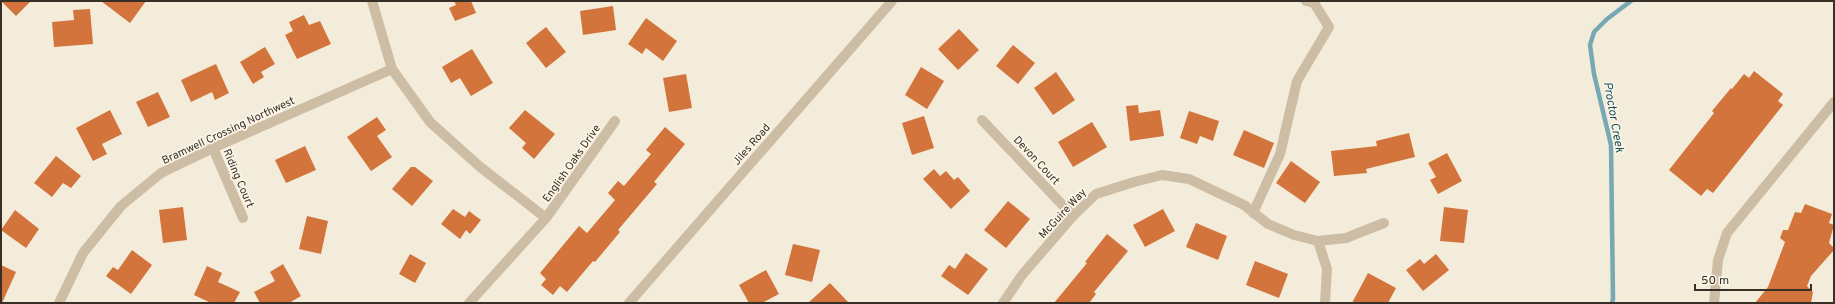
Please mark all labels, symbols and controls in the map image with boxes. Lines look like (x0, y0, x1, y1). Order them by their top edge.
water label: Proctor Creek (1599, 81, 1627, 155)
street label: Bramwell Crossing Northwest (160, 94, 297, 168)
street label: Jiles Road (730, 121, 774, 168)
street label: English Oaks Drive (540, 122, 604, 205)
street label: Devon Court (1010, 133, 1062, 188)
street label: Riding Court (219, 147, 257, 210)
street label: McGuire Way (1036, 186, 1090, 242)
scale bar (1695, 266, 1811, 292)
text: 50 m (1701, 273, 1729, 289)

